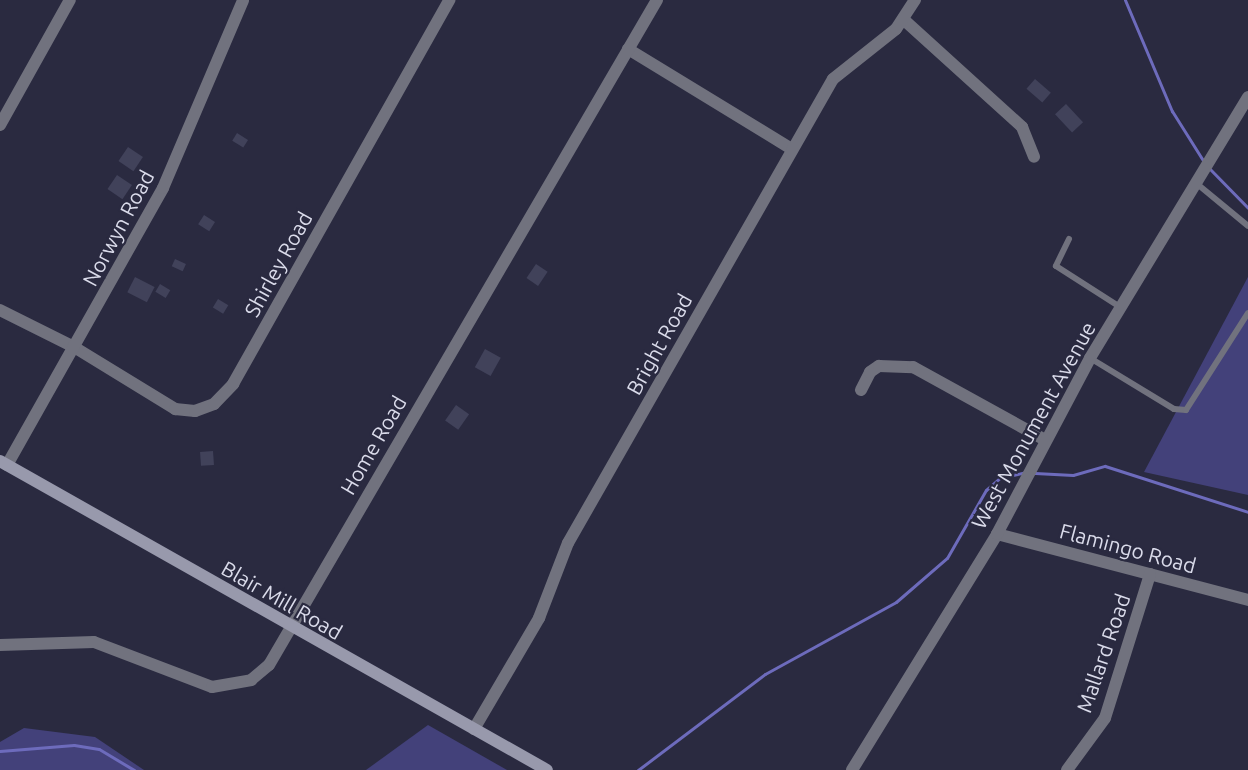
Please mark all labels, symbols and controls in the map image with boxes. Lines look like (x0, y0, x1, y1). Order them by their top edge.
street label: Norwyn Road (77, 166, 159, 290)
street label: Shirley Road (239, 207, 317, 321)
street label: Bright Road (621, 289, 697, 399)
street label: West Monument Avenue (966, 317, 1100, 533)
street label: Home Road (335, 391, 411, 499)
street label: Flamingo Road (1057, 518, 1199, 578)
street label: Blair Mill Road (217, 555, 347, 645)
street label: Mallard Road (1071, 590, 1135, 716)

